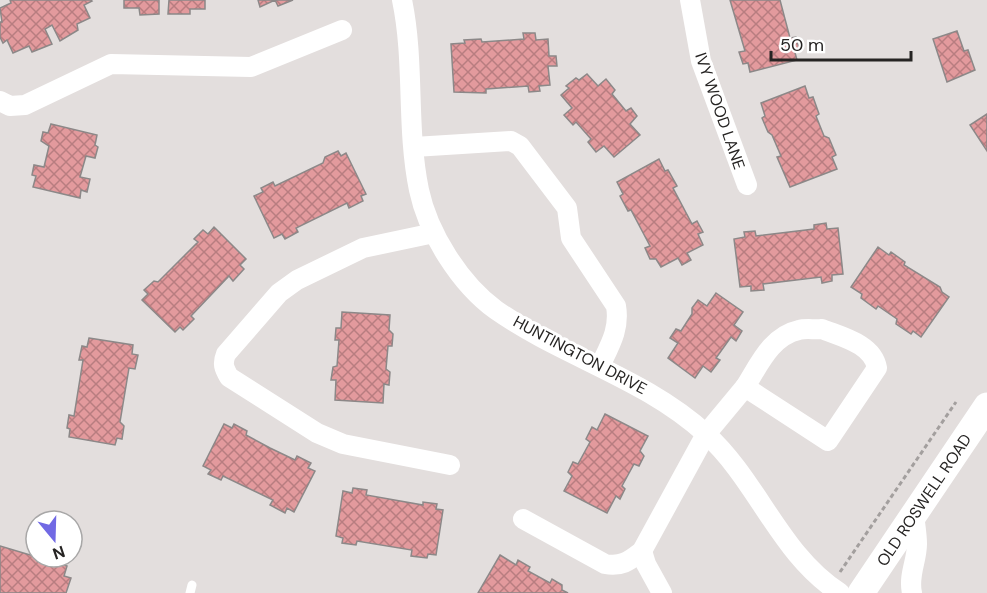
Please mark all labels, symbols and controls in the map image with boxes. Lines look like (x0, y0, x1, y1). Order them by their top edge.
scale bar (771, 24, 910, 62)
text: 50 m (780, 33, 824, 57)
street label: IVY WOOD LANE (690, 50, 750, 172)
street label: HUNTINGTON DRIVE (510, 311, 650, 399)
street label: OLD ROSWELL ROAD (872, 430, 976, 570)
north arrow (24, 509, 84, 569)
text: N (50, 541, 68, 565)

